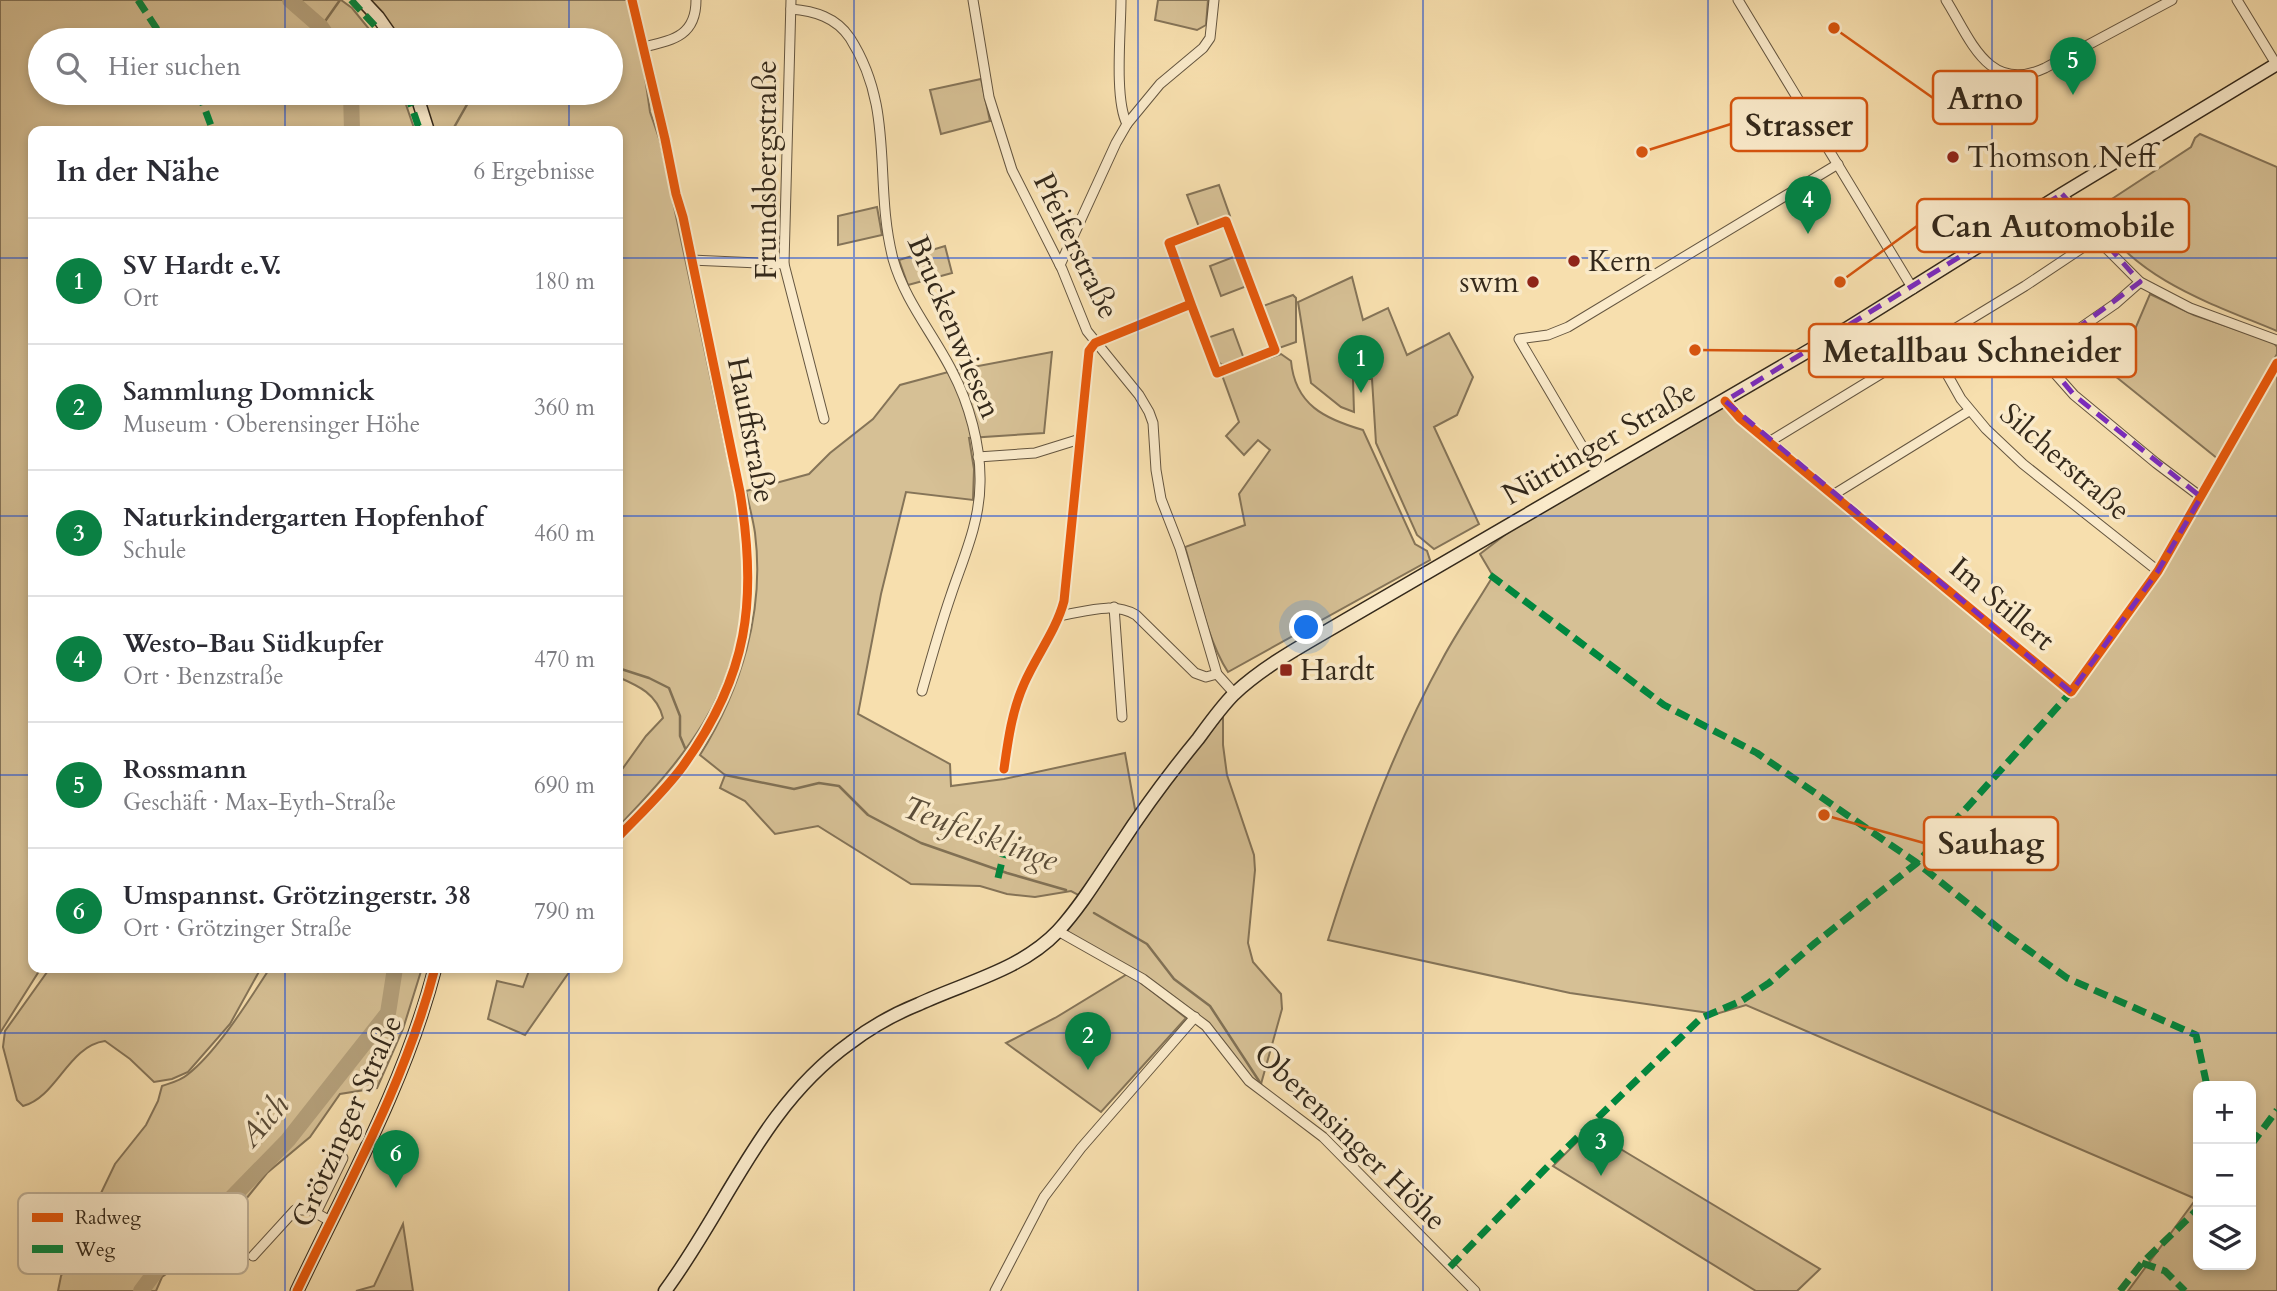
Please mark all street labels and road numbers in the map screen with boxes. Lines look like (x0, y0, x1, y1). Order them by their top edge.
street label: Frundsbergstraße (746, 60, 787, 280)
street label: Pfeiferstraße (1023, 166, 1129, 326)
street label: Bruckenwiesen (897, 229, 1011, 425)
street label: Hauffstraße (717, 354, 785, 506)
street label: Nürtinger Straße (1495, 371, 1703, 515)
street label: Silcherstraße (1991, 394, 2139, 530)
street label: Im Stillert (1941, 548, 2064, 661)
street label: Grötzinger Straße (282, 1008, 412, 1234)
street label: Oberensinger Höhe (1245, 1034, 1455, 1240)

